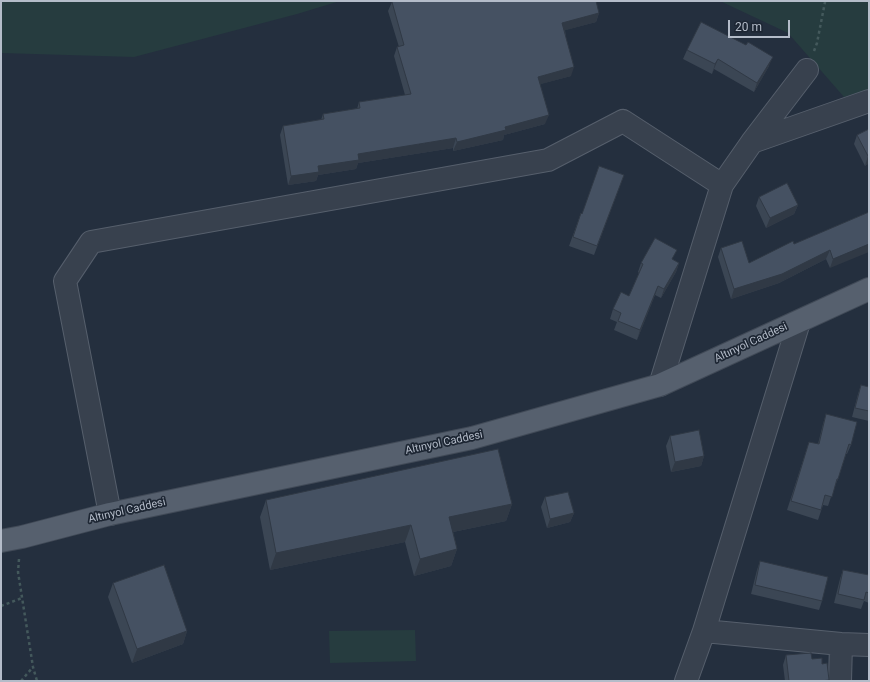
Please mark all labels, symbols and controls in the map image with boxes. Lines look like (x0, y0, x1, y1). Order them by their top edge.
scale bar (730, 12, 792, 38)
text: 20 m (735, 20, 762, 34)
street label: Altınyol Caddesi (713, 320, 789, 366)
street label: Altınyol Caddesi (404, 428, 484, 458)
street label: Altınyol Caddesi (87, 496, 167, 526)

